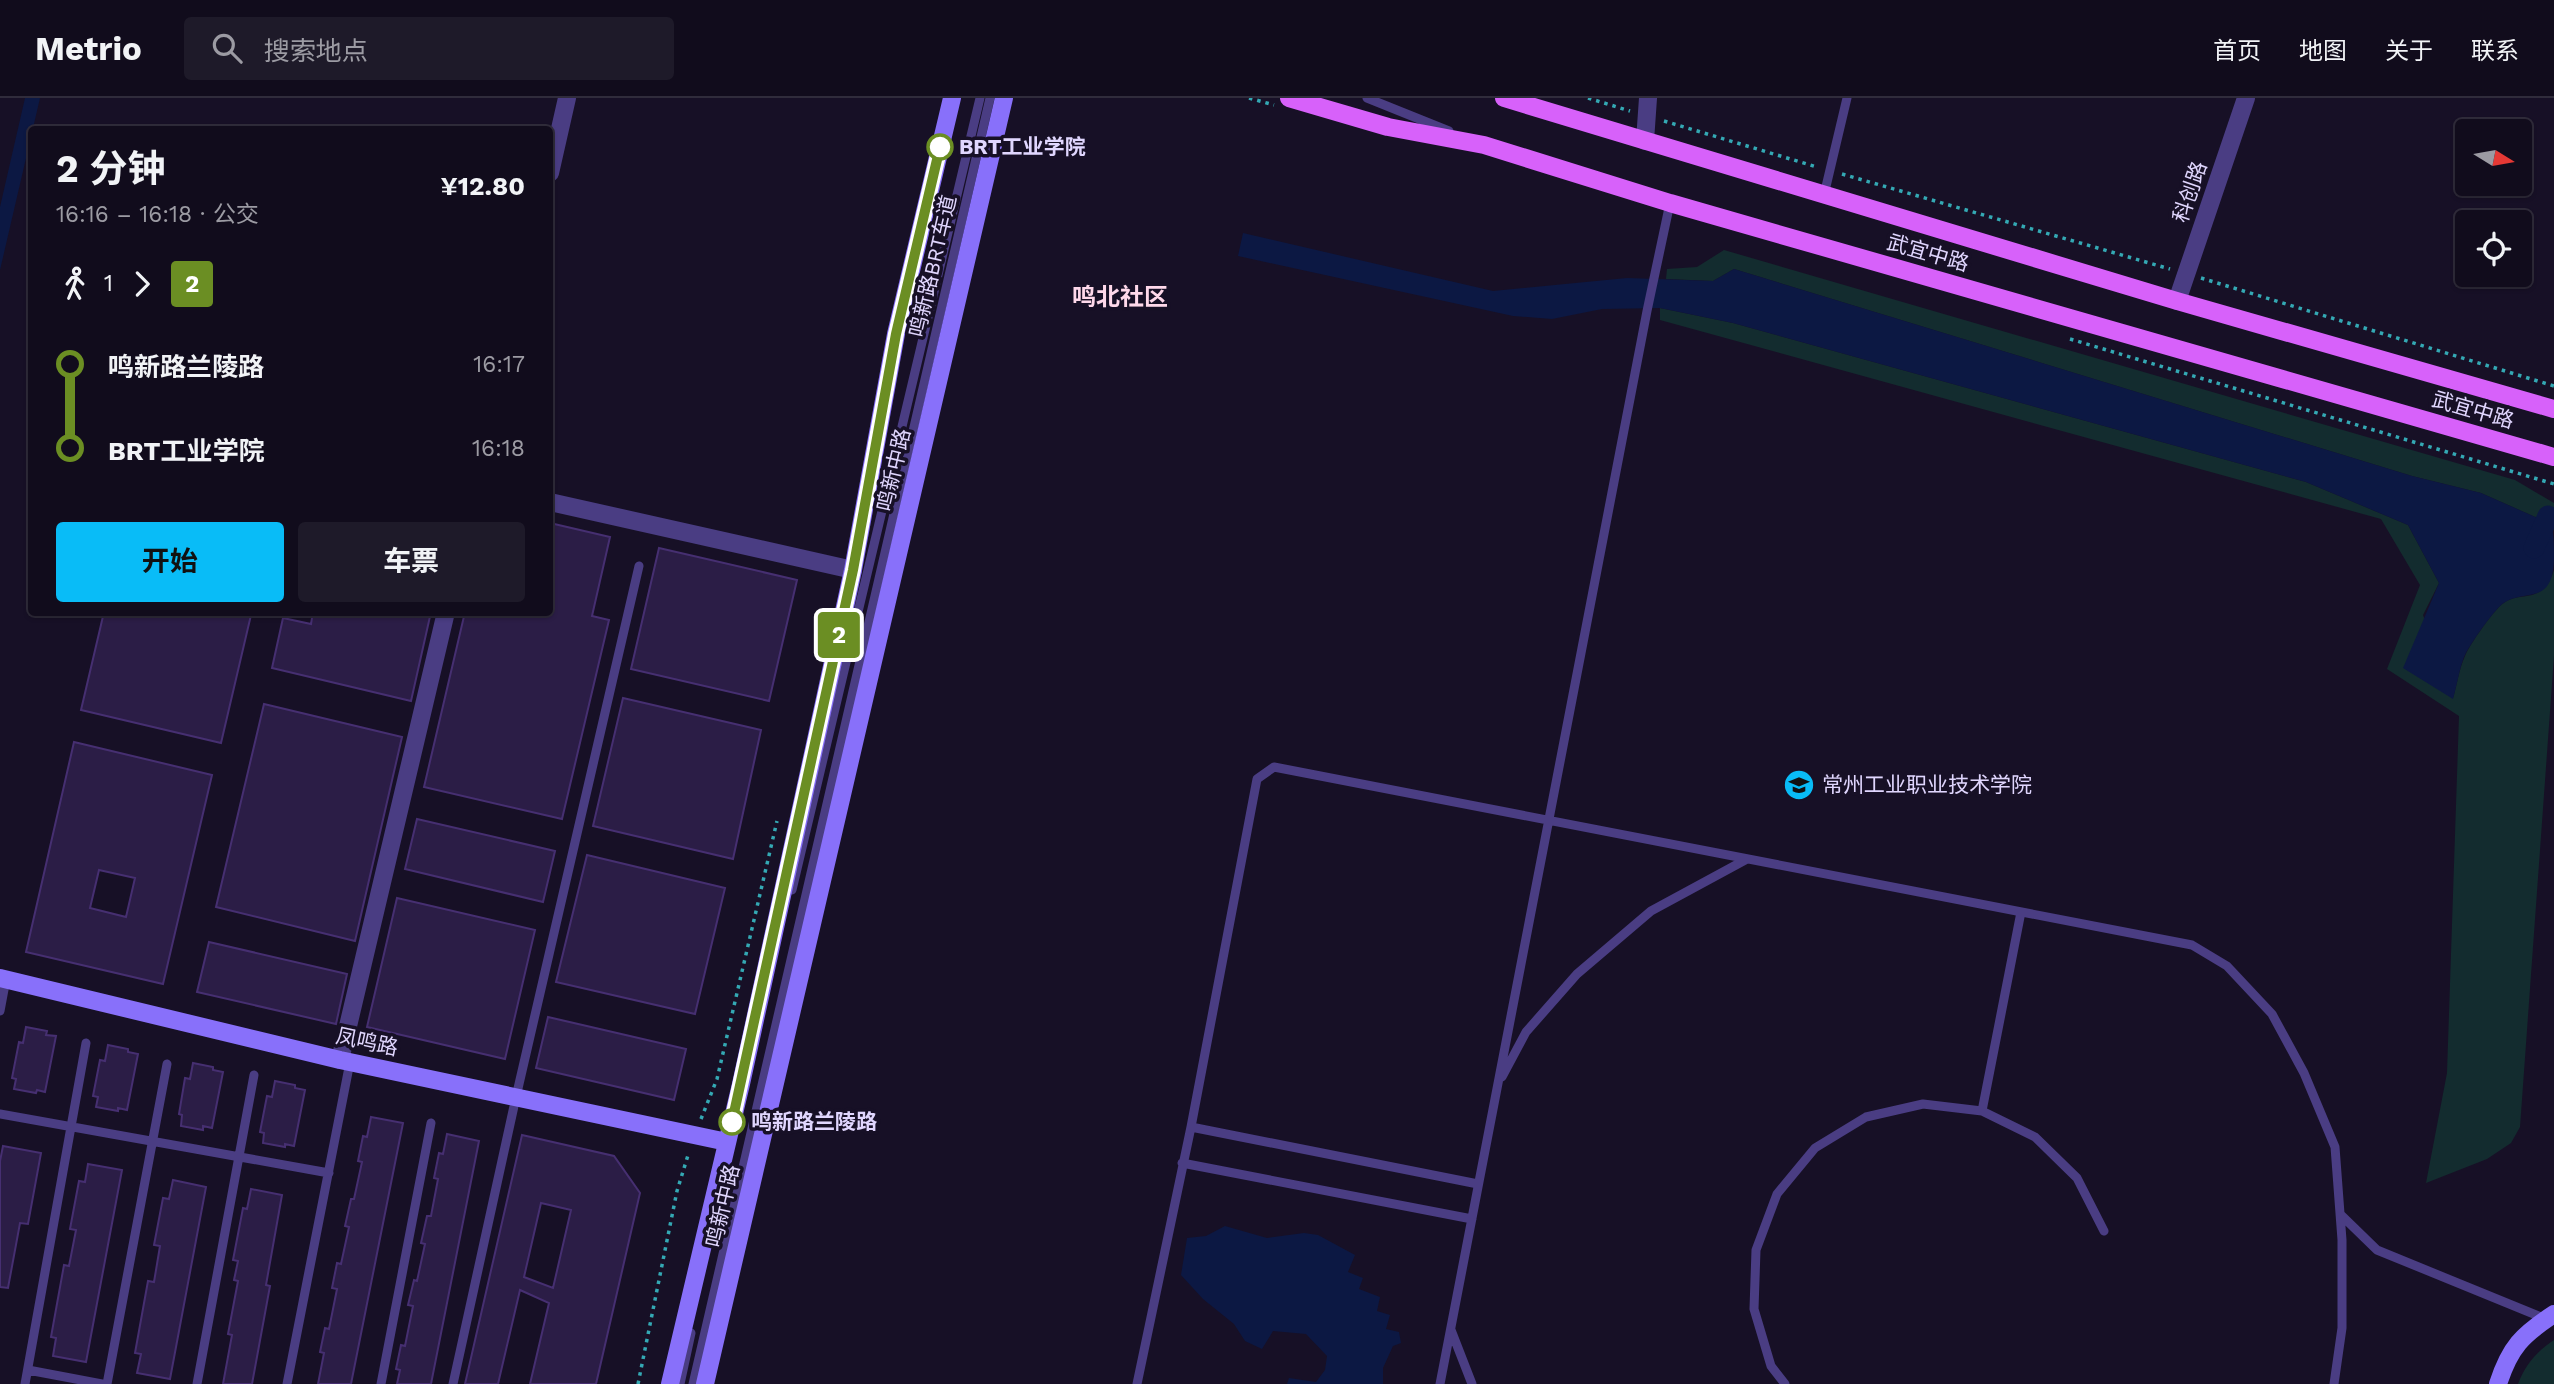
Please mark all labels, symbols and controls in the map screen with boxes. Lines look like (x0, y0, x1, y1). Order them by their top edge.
search box (184, 17, 674, 80)
text: Metrio (35, 29, 142, 68)
icon: search (208, 29, 246, 67)
text: 搜索地点 (264, 36, 368, 66)
text: 首页 (2213, 37, 2261, 65)
text: 地图 (2299, 37, 2347, 65)
text: 关于 (2385, 37, 2433, 65)
text: 联系 (2471, 37, 2519, 65)
north arrow (2455, 119, 2532, 196)
map controls (2455, 119, 2532, 287)
marker: BRT工业学院 (927, 134, 953, 160)
place label: BRT工业学院 (959, 134, 1085, 159)
text: 2 分钟 (56, 147, 166, 191)
street label: 科创路 (2167, 158, 2212, 226)
text: ¥12.80 (440, 171, 525, 201)
street label: 鸣新路BRT车道 (904, 192, 961, 339)
text: 16:16 – 16:18 · 公交 (56, 201, 259, 228)
button: locate (2455, 210, 2532, 287)
street label: 武宜中路 (1884, 229, 1972, 276)
icon: walk (56, 265, 94, 303)
icon: forward (123, 265, 161, 303)
text: 1 (104, 270, 113, 297)
text: 2 (185, 270, 199, 298)
district label: 鸣北社区 (1072, 283, 1168, 311)
text: 16:17 (473, 351, 525, 378)
text: 鸣新路兰陵路 (108, 352, 264, 382)
street label: 武宜中路 (2429, 386, 2517, 433)
street label: 鸣新中路 (872, 426, 915, 514)
text: 16:18 (472, 435, 525, 462)
text: BRT工业学院 (108, 436, 264, 466)
button: 开始 (56, 522, 284, 602)
button: 车票 (298, 522, 525, 602)
line badge: 2 (816, 612, 862, 658)
text: 2 (832, 621, 846, 649)
school or university icon: 常州工业职业技术学院 (1782, 768, 1816, 802)
place label: 常州工业职业技术学院 (1822, 772, 2032, 797)
street label: 凤鸣路 (334, 1023, 401, 1060)
marker: 鸣新路兰陵路 (719, 1109, 745, 1135)
place label: 鸣新路兰陵路 (751, 1109, 877, 1134)
street label: 鸣新中路 (701, 1162, 744, 1250)

